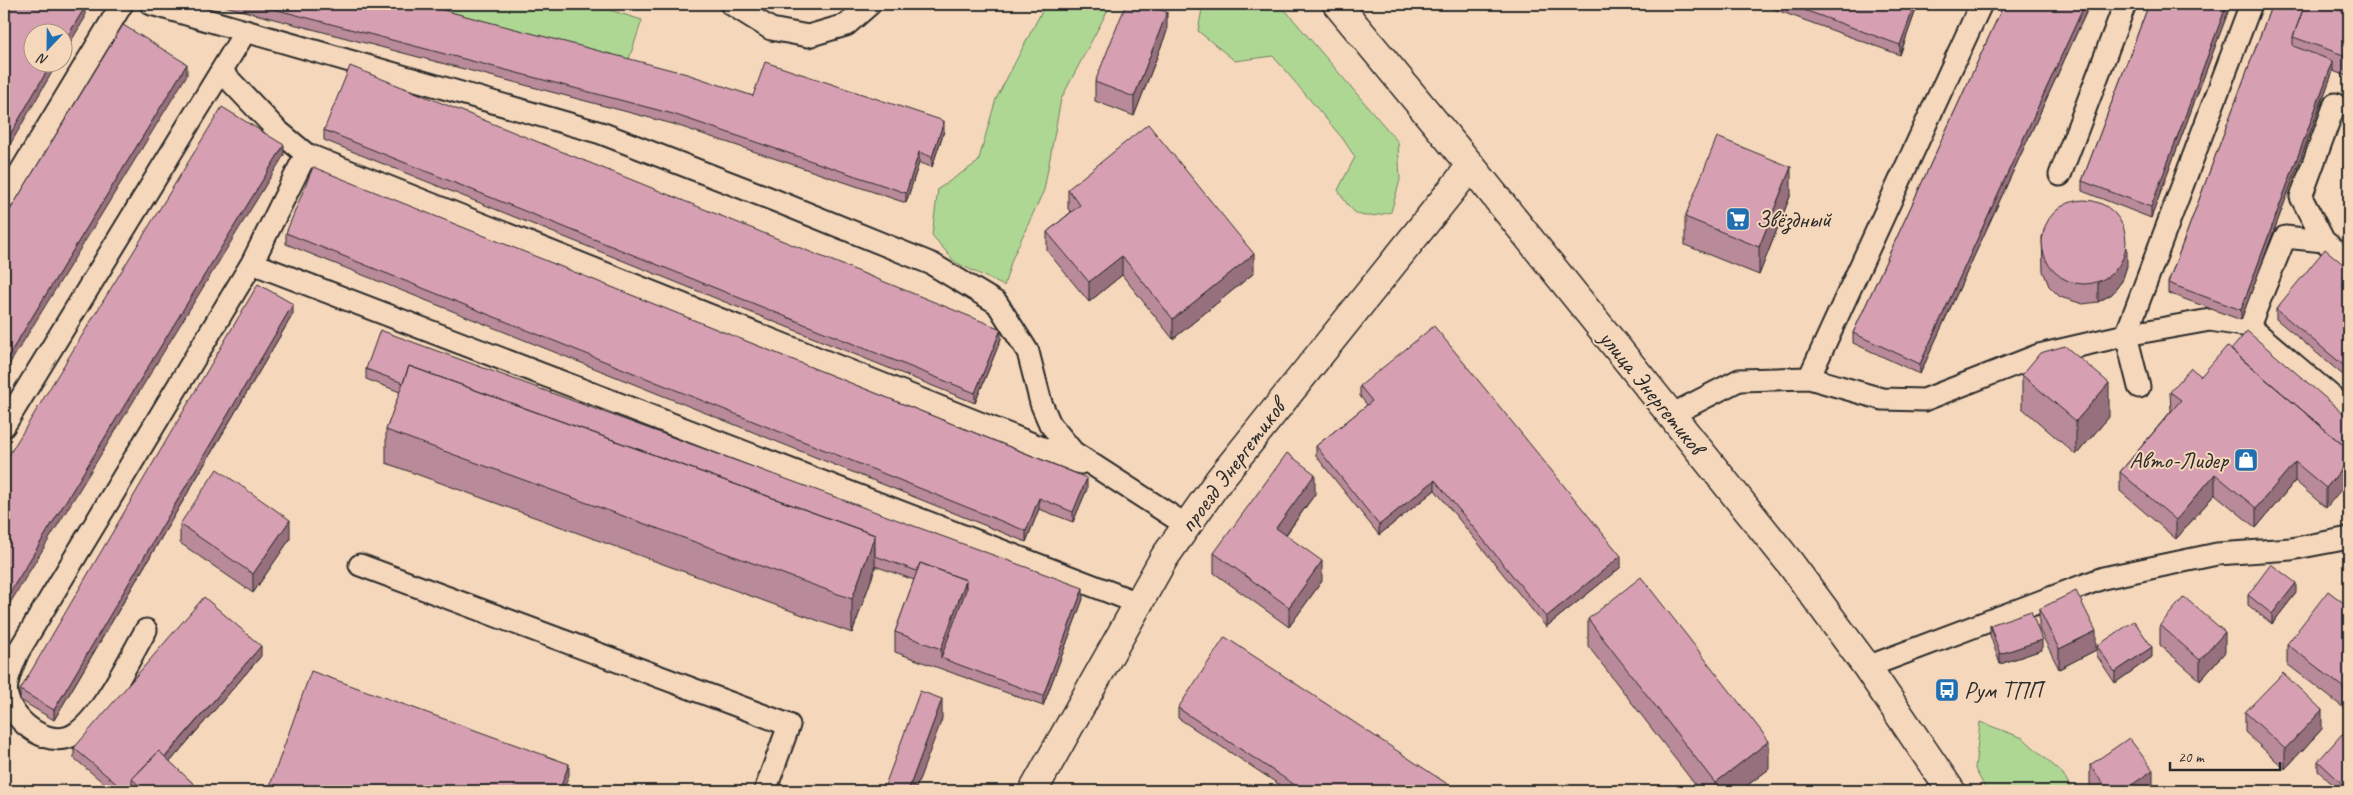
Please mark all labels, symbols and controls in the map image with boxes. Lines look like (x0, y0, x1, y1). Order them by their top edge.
north arrow (22, 22, 72, 72)
text: N (34, 49, 51, 69)
place label: Звёздный (1756, 204, 1833, 235)
supermarket icon: Звёздный (1725, 206, 1751, 232)
street label: улица Энергетиков (1592, 322, 1714, 463)
street label: проезд Энергетиков (1172, 389, 1295, 538)
place label: Авто-Лидер (2129, 445, 2230, 475)
shop icon: Авто-Лидер (2233, 447, 2259, 473)
place label: Рум ТПП (1964, 675, 2046, 705)
bus stop icon: Рум ТПП (1934, 677, 1960, 703)
scale bar (2170, 740, 2280, 772)
text: 20 m (2178, 748, 2205, 767)

